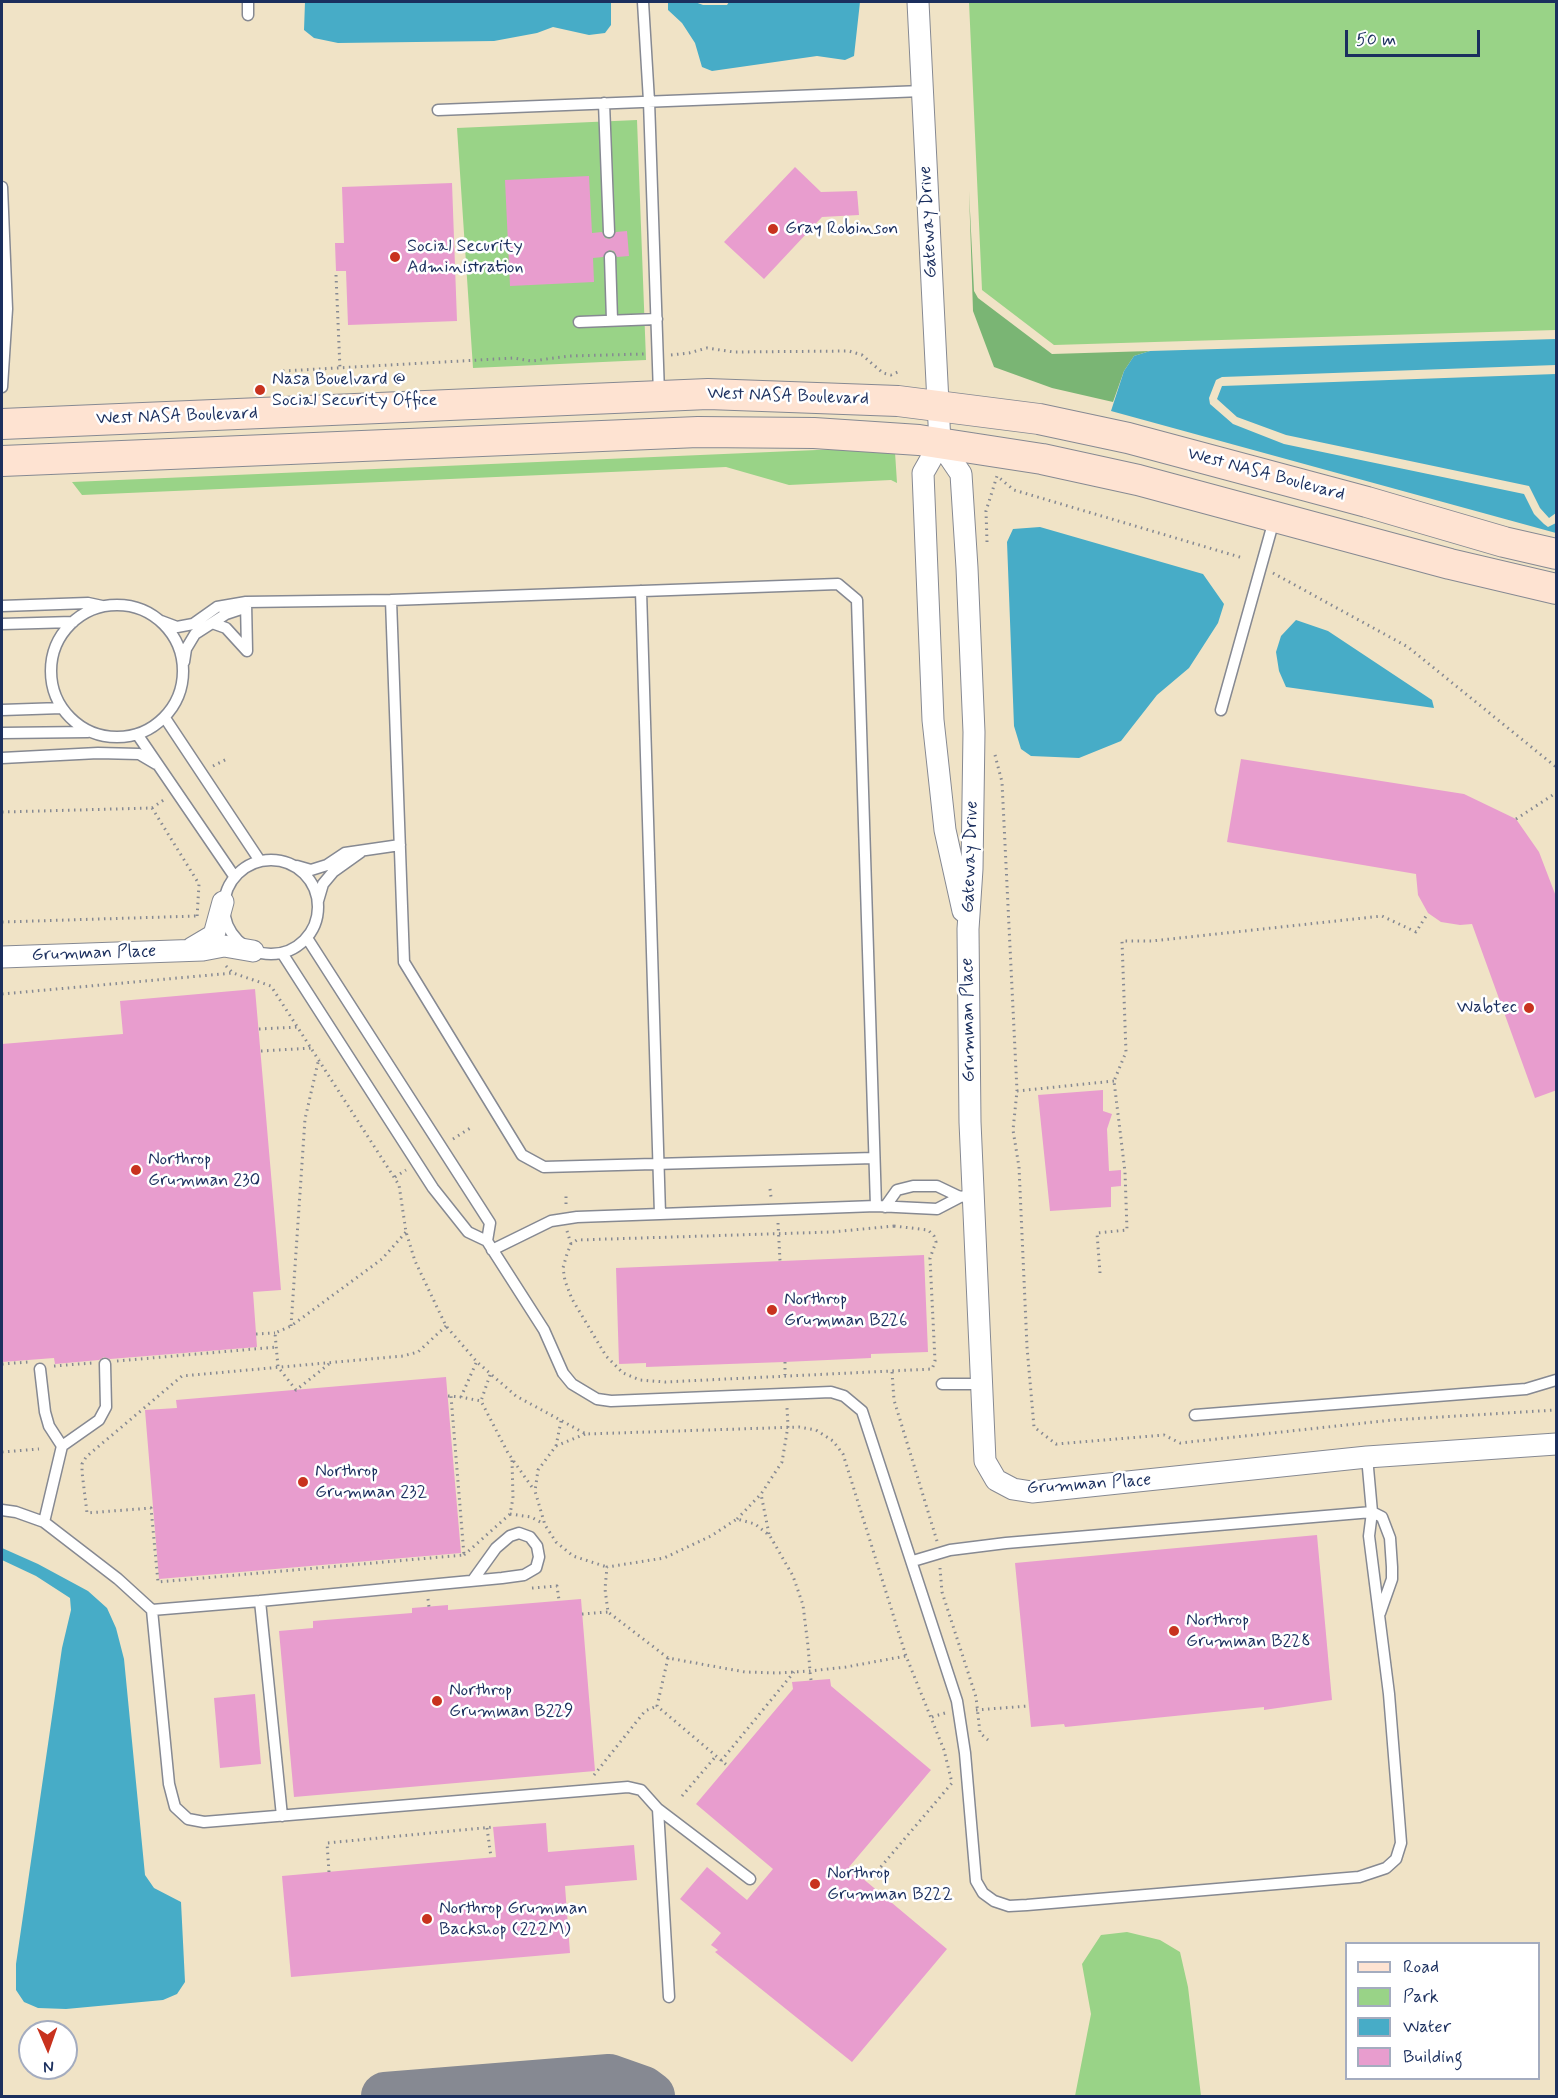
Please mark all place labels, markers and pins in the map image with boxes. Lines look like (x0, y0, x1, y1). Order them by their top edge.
place label: Gray Robinson (785, 218, 898, 240)
marker: Gray Robinson (766, 222, 780, 236)
place label: Social Security Administration (407, 236, 524, 278)
marker: Social Security Administration (388, 250, 402, 264)
place label: Nasa Bouelvard @ Social Security Office (272, 369, 437, 412)
marker: Nasa Bouelvard @ Social Security Office (253, 383, 267, 397)
place label: Wabtec (1457, 997, 1517, 1019)
marker: Wabtec (1522, 1001, 1536, 1015)
place label: Northrop Grumman 230 (148, 1149, 260, 1192)
marker: Northrop Grumman 230 (129, 1163, 143, 1177)
place label: Northrop Grumman B226 (784, 1289, 907, 1332)
marker: Northrop Grumman B226 (765, 1303, 779, 1317)
place label: Northrop Grumman 232 (315, 1461, 427, 1504)
marker: Northrop Grumman 232 (296, 1475, 310, 1489)
place label: Northrop Grumman B228 (1186, 1610, 1311, 1652)
marker: Northrop Grumman B228 (1167, 1624, 1181, 1638)
place label: Northrop Grumman B229 (449, 1680, 573, 1722)
marker: Northrop Grumman B229 (430, 1694, 444, 1708)
place label: Northrop Grumman B222 (827, 1863, 953, 1906)
marker: Northrop Grumman B222 (808, 1877, 822, 1891)
place label: Northrop Grumman Backshop (222M) (439, 1898, 588, 1940)
marker: Northrop Grumman Backshop (222M) (420, 1912, 434, 1926)

